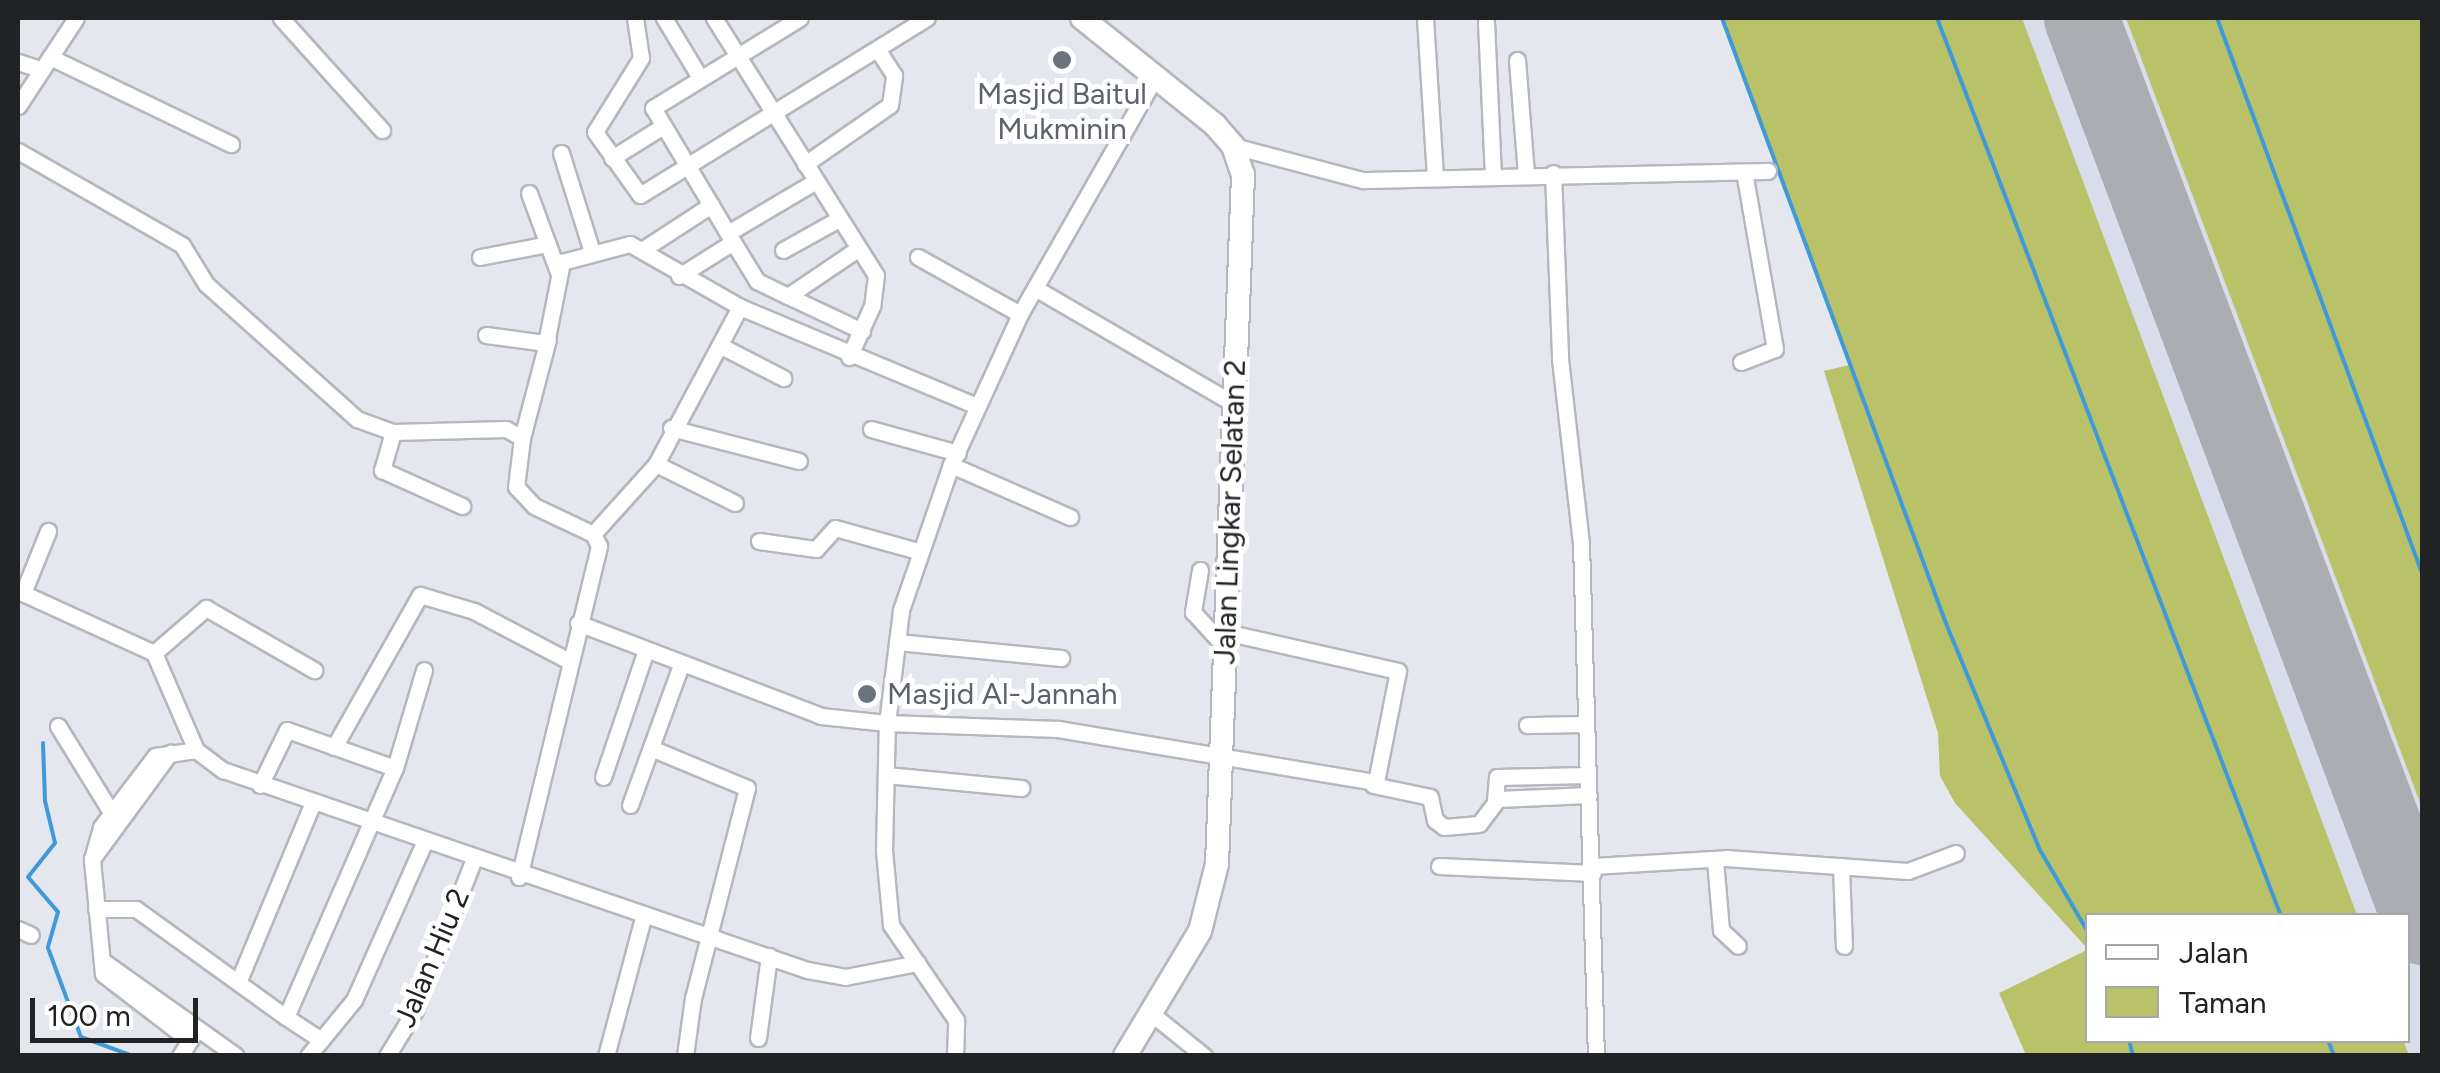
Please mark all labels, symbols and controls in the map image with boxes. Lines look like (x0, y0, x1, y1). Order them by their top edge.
marker: Masjid Baitul Mukminin (1051, 49, 1073, 71)
place label: Masjid Baitul Mukminin (977, 76, 1147, 146)
street label: Jalan Lingkar Selatan 2 (1207, 359, 1253, 665)
place label: Masjid Al-Jannah (887, 676, 1117, 712)
marker: Masjid Al-Jannah (856, 683, 878, 705)
street label: Jalan Hiu 2 (387, 883, 477, 1033)
legend (2085, 913, 2410, 1043)
text: Jalan (2179, 934, 2248, 971)
scale bar (35, 978, 202, 1040)
text: Taman (2179, 984, 2267, 1021)
text: 100 m (47, 997, 131, 1034)

